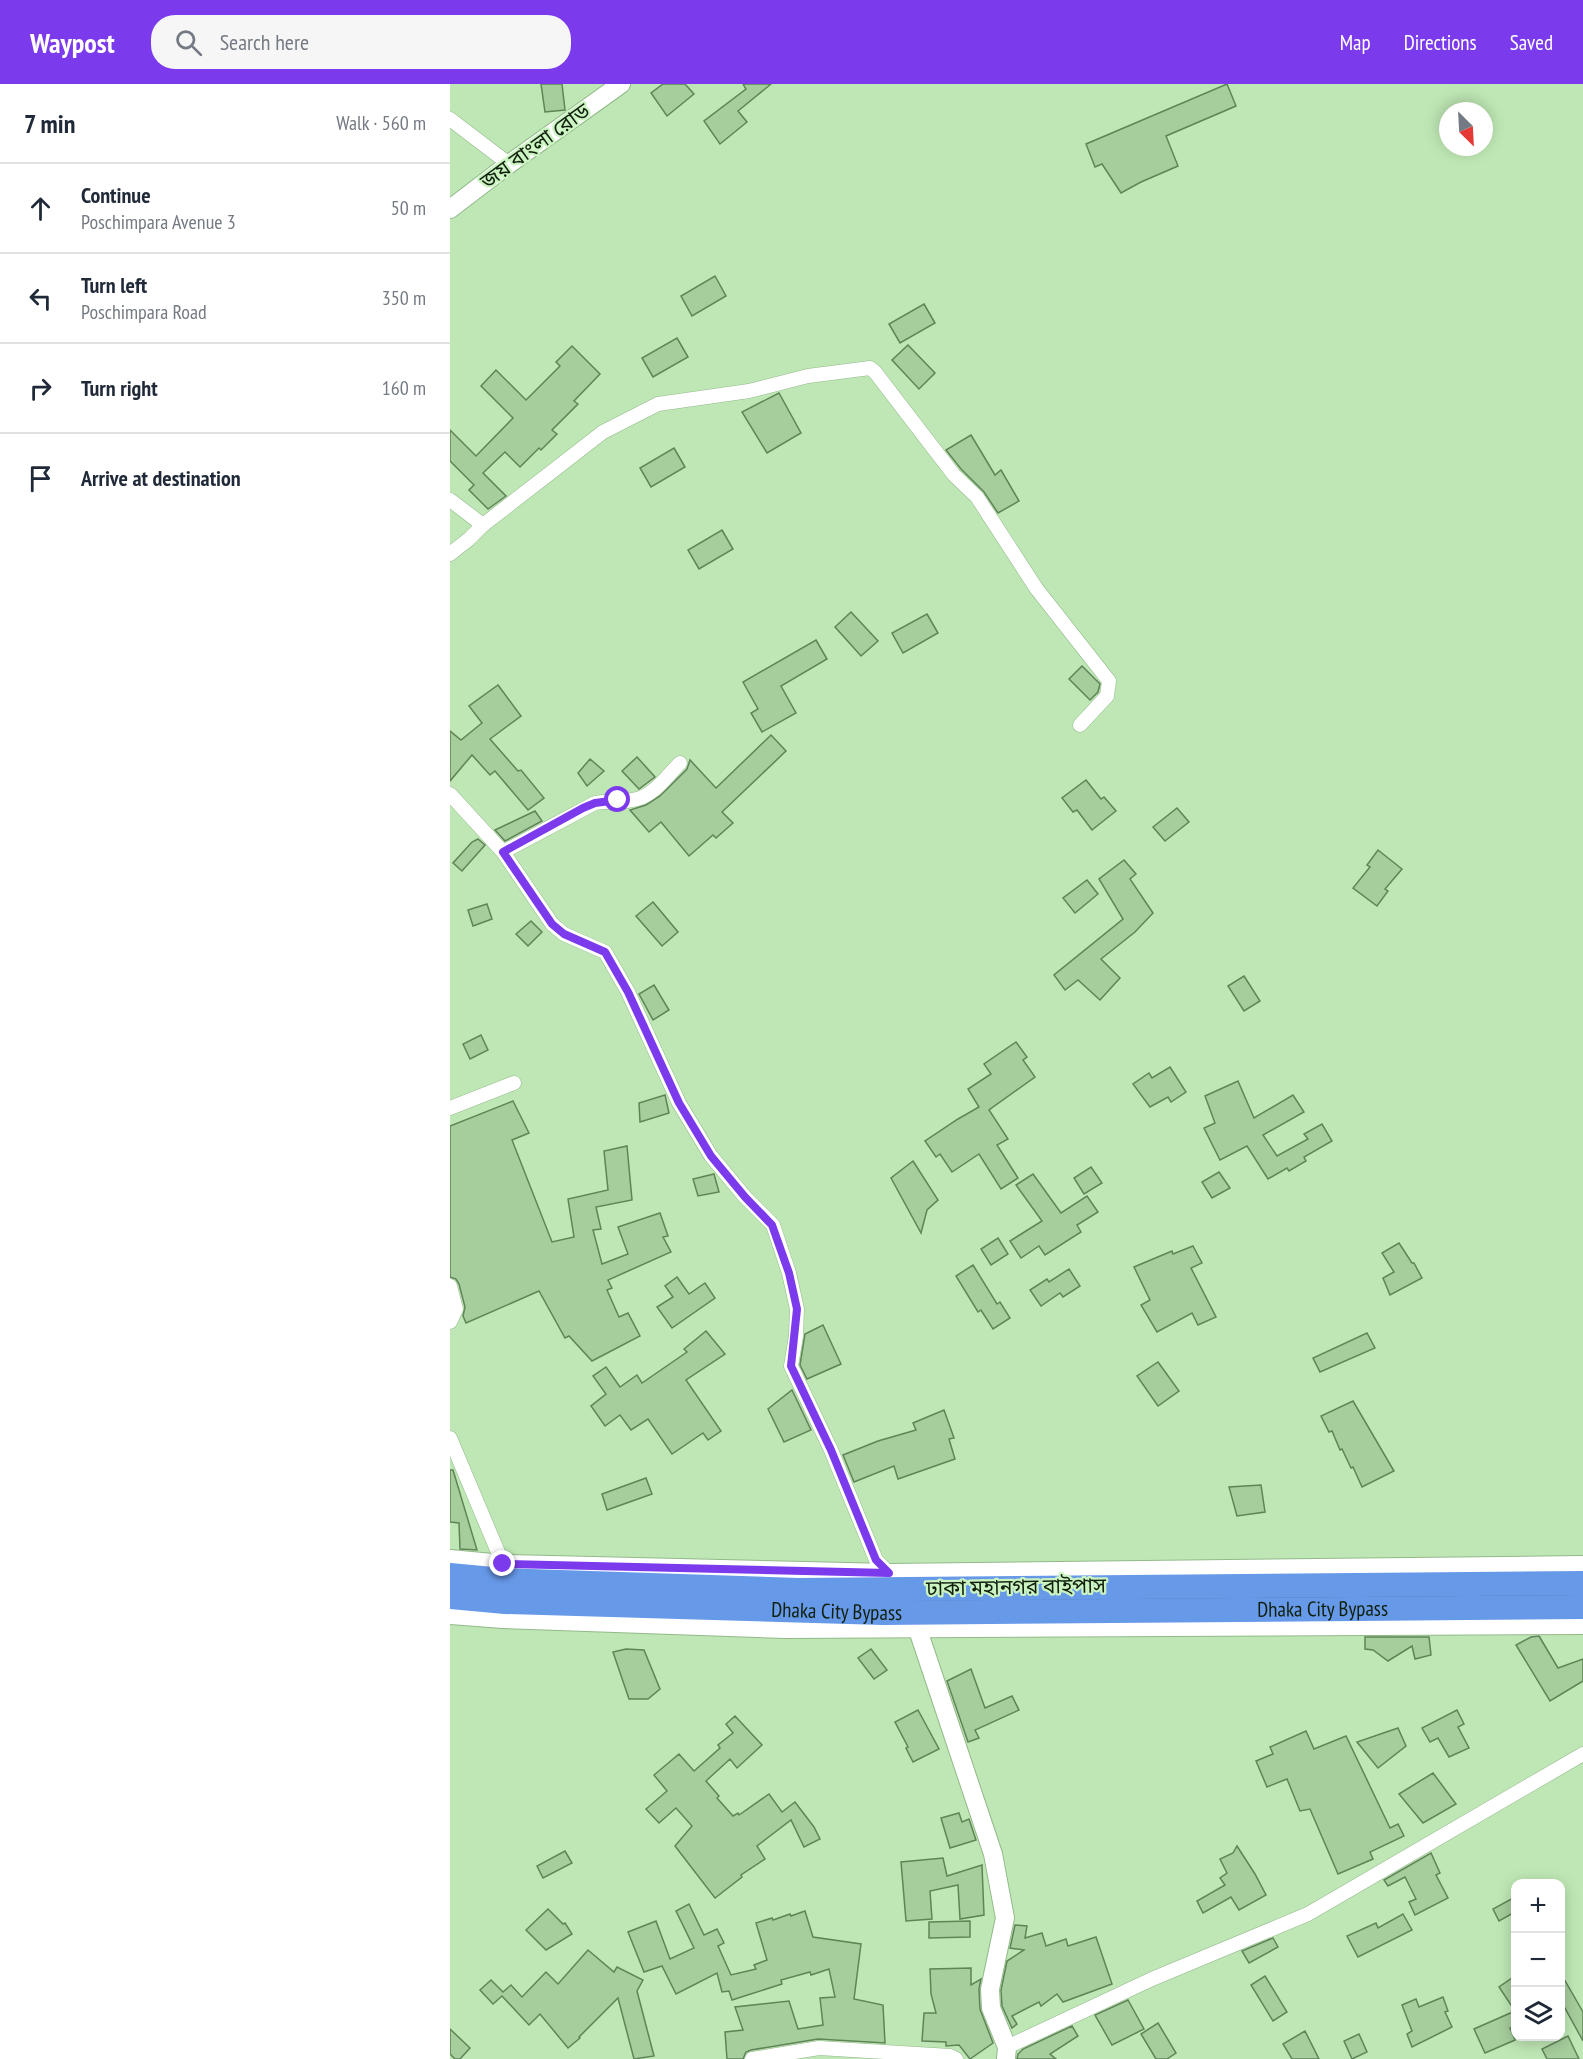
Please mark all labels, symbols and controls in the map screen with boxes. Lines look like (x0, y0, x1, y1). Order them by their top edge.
search box (151, 15, 571, 69)
text: Waypost (30, 24, 115, 61)
icon: search (172, 26, 205, 59)
text: Search here (220, 28, 309, 56)
text: Map (1340, 29, 1371, 56)
text: Directions (1404, 29, 1477, 56)
text: Saved (1510, 29, 1553, 56)
street label: জয় বাংলা রোড (474, 96, 596, 195)
north arrow (1439, 102, 1493, 156)
text: 7 min (24, 107, 75, 140)
text: Walk · 560 m (336, 110, 426, 136)
text: Continue (81, 181, 151, 209)
icon: ahead (24, 192, 57, 225)
text: 50 m (391, 195, 426, 221)
text: Poschimpara Avenue 3 (81, 209, 236, 235)
text: Turn left (81, 271, 147, 299)
icon: left (24, 282, 57, 315)
text: 350 m (382, 285, 426, 311)
text: Poschimpara Road (81, 299, 207, 325)
icon: right (24, 372, 57, 405)
text: Turn right (81, 374, 158, 402)
text: 160 m (382, 375, 426, 401)
icon: arrive (24, 462, 57, 495)
text: Arrive at destination (81, 464, 241, 492)
route start (604, 786, 630, 812)
route end (489, 1550, 515, 1576)
street label: ঢাকা মহানগর বাইপাস (925, 1571, 1107, 1602)
street label: Dhaka City Bypass (1257, 1595, 1388, 1623)
street label: Dhaka City Bypass (771, 1596, 902, 1626)
map controls (1511, 1879, 1565, 2041)
button: + (1511, 1879, 1565, 1933)
button: − (1511, 1933, 1565, 1987)
button: layers (1511, 1987, 1565, 2041)

